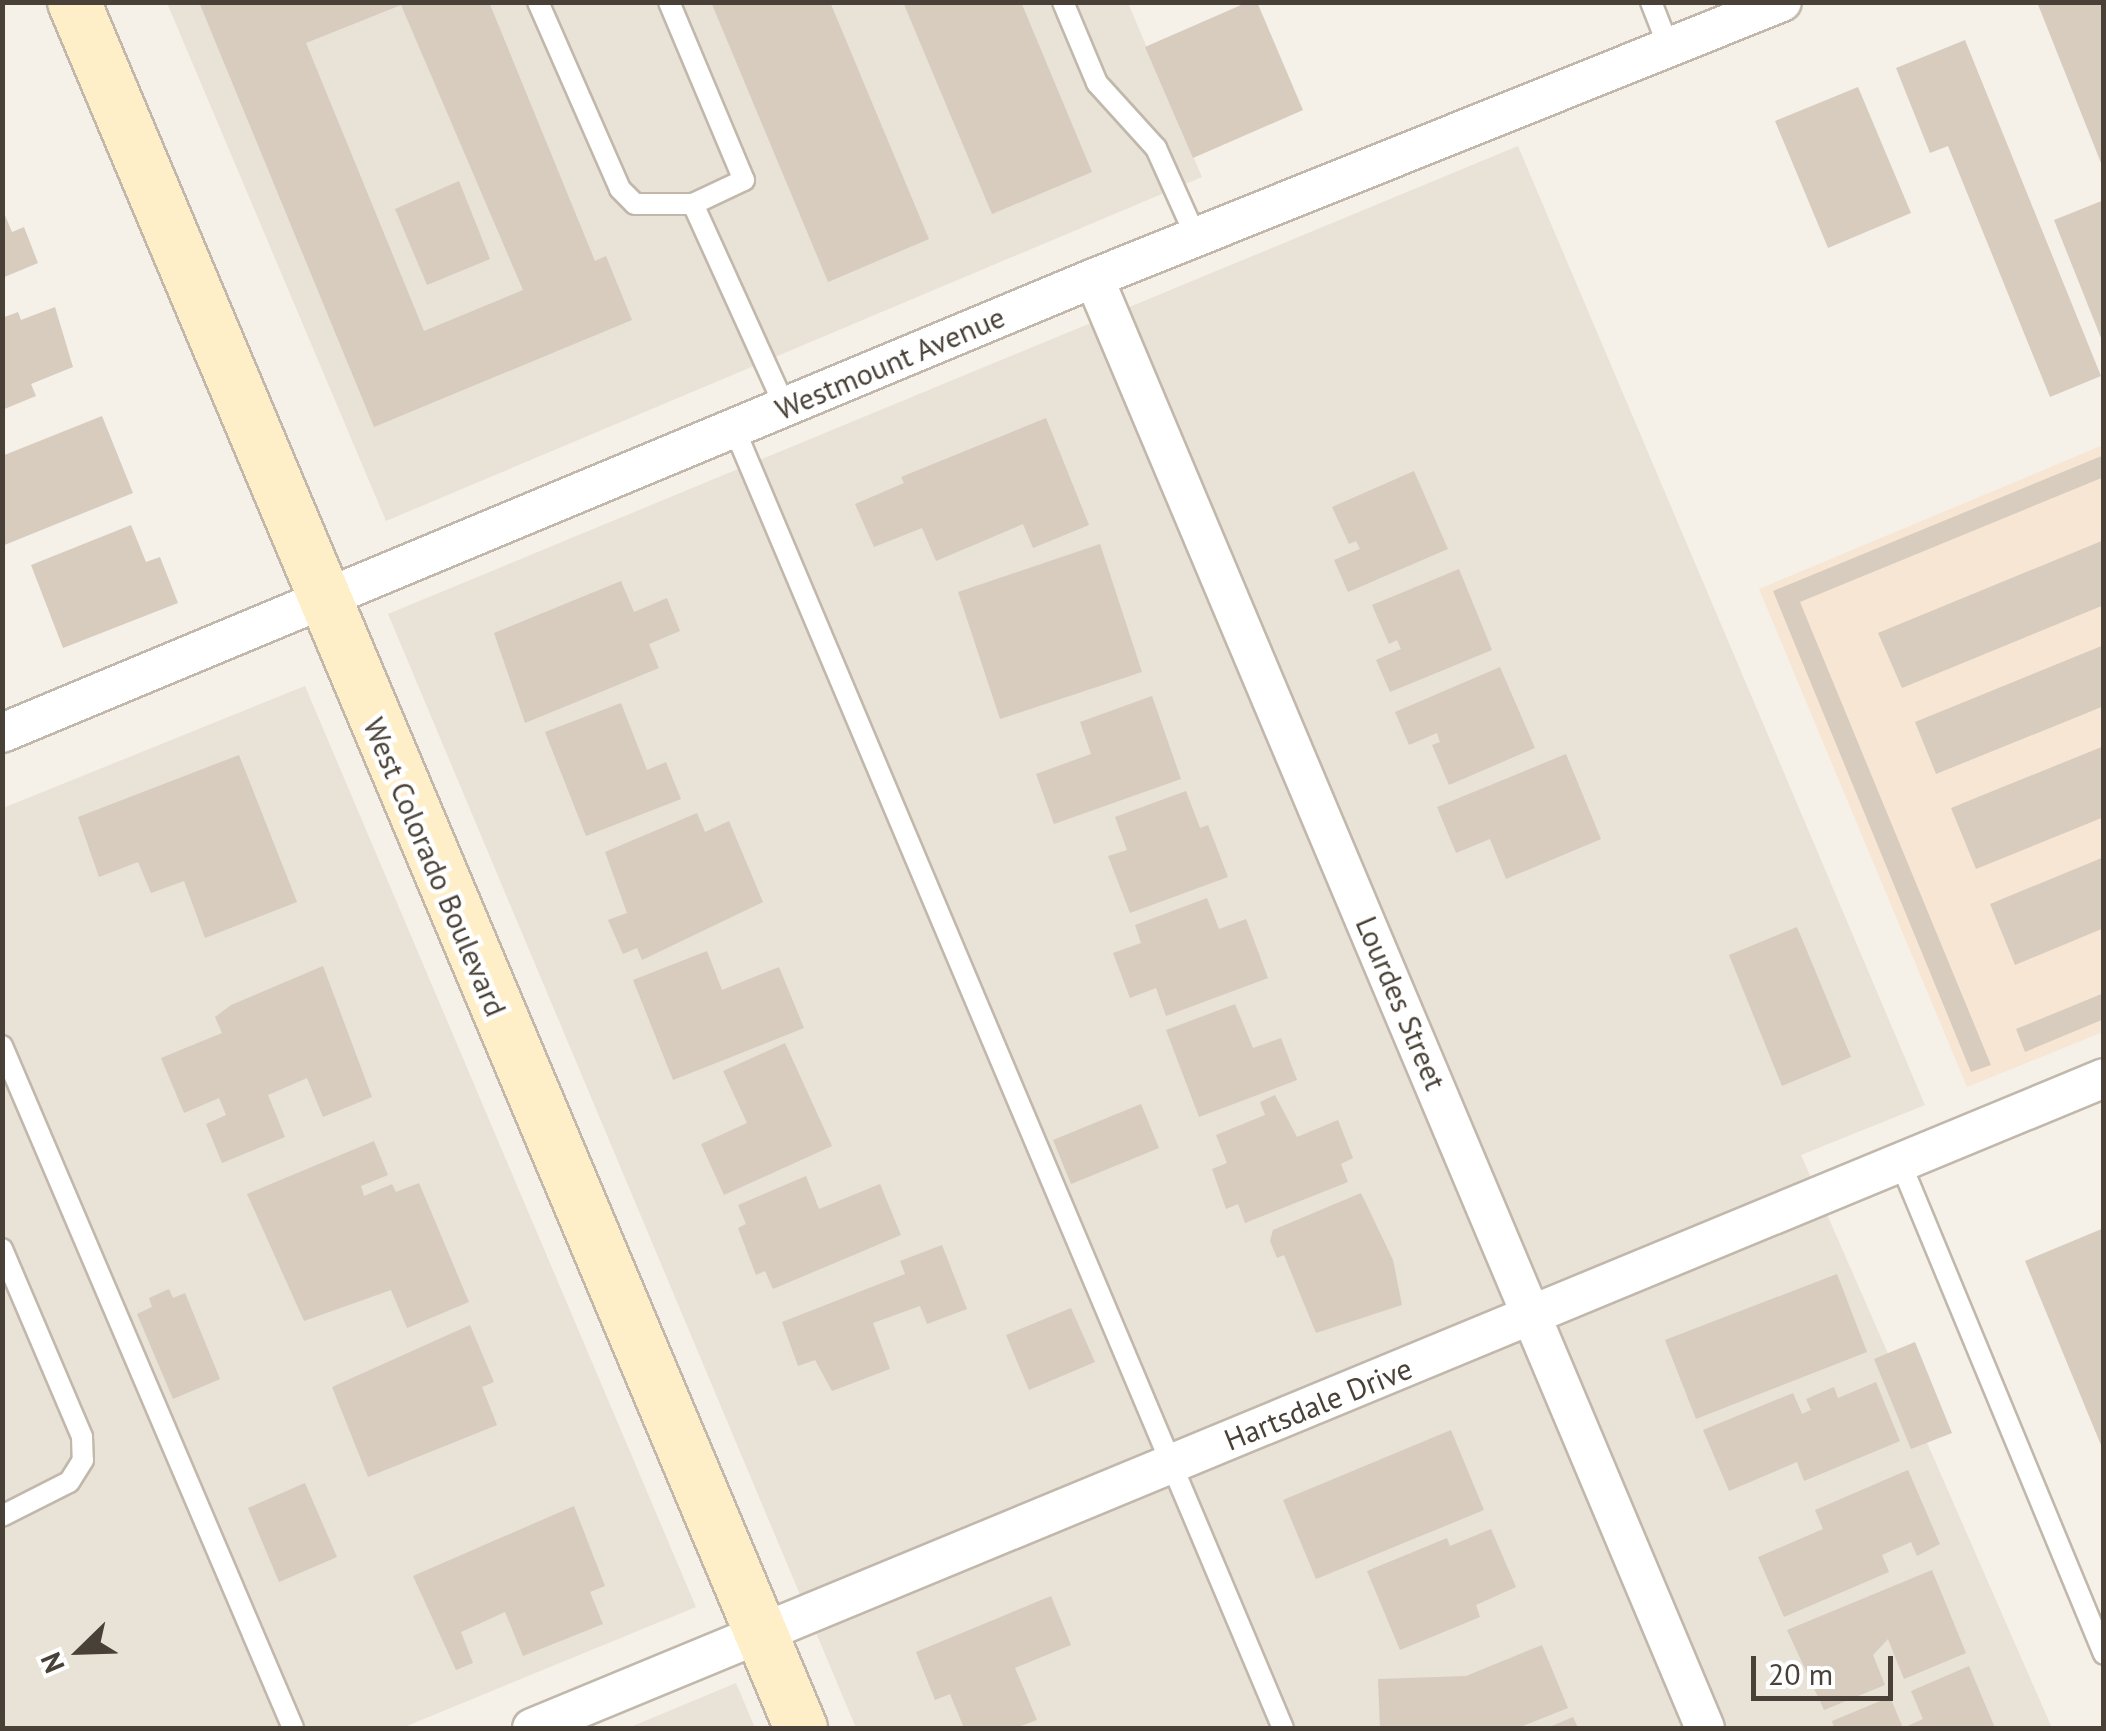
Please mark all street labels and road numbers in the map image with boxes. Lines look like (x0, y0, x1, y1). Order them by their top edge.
street label: Westmount Avenue (770, 298, 1010, 428)
street label: West Colorado Boulevard (356, 712, 514, 1022)
street label: Lourdes Street (1348, 911, 1454, 1095)
street label: Hartsdale Drive (1219, 1350, 1417, 1458)

